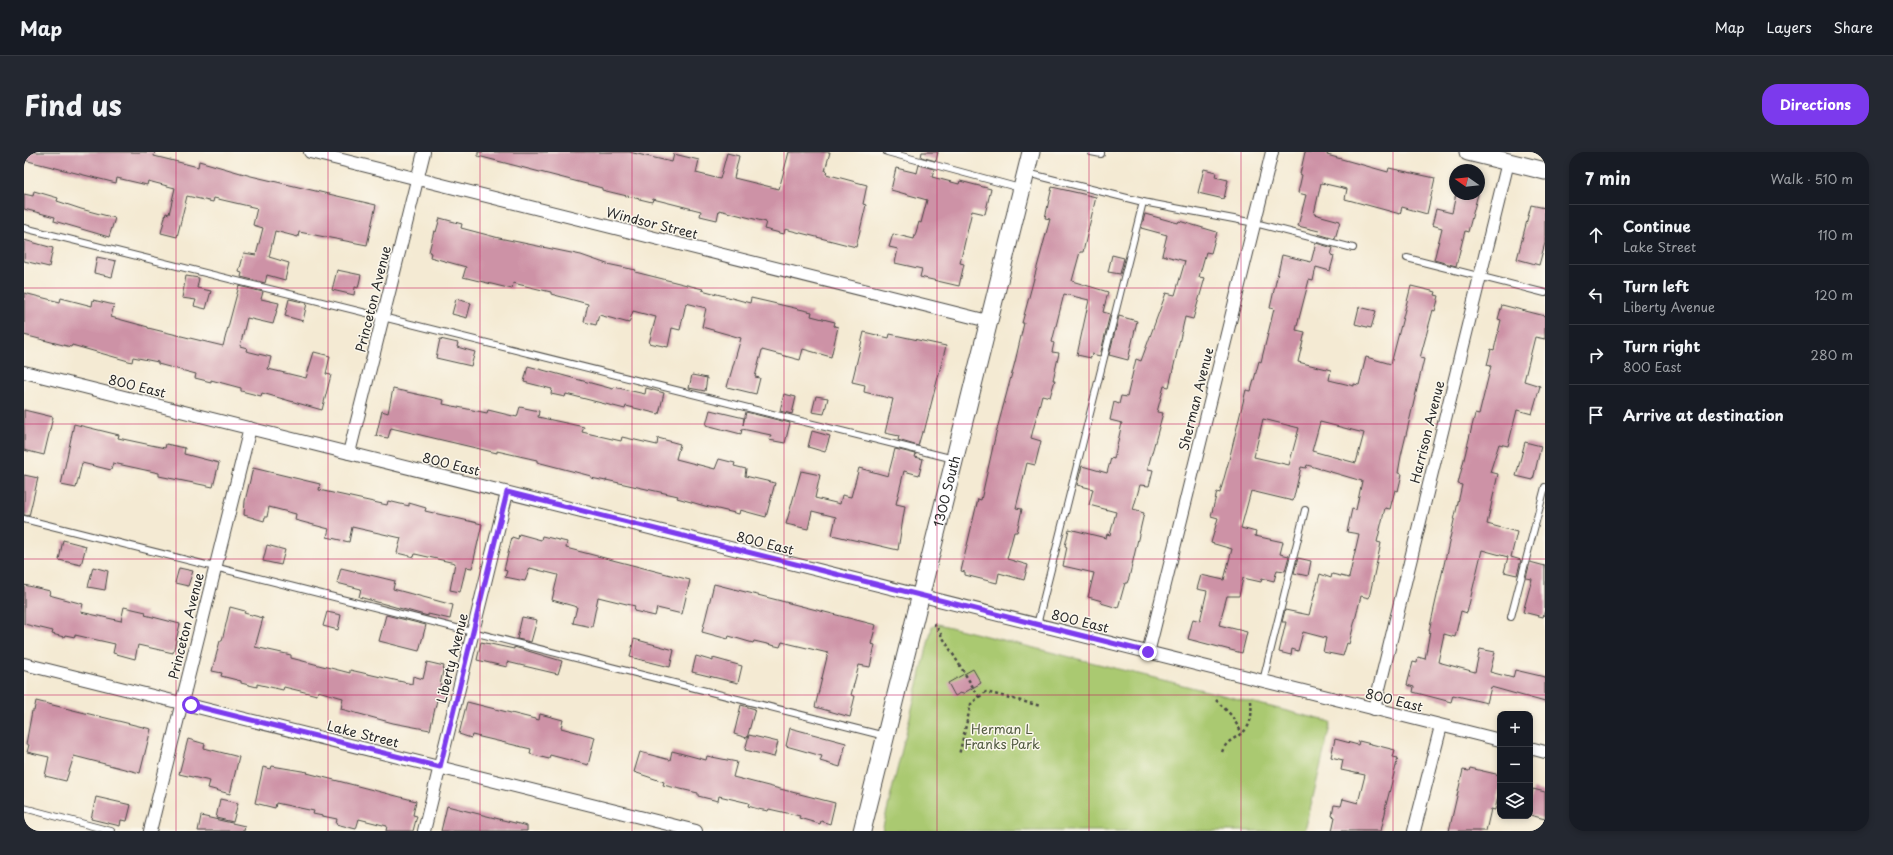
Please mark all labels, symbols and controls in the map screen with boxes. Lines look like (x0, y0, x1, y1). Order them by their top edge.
text: Map (20, 14, 62, 42)
text: Map (1715, 17, 1745, 38)
text: Layers (1767, 17, 1812, 38)
text: Share (1834, 17, 1873, 38)
text: Find us (24, 83, 122, 126)
button: Directions (1762, 84, 1869, 125)
north arrow (1449, 164, 1485, 200)
text: 7 min (1585, 165, 1631, 191)
text: Walk · 510 m (1770, 169, 1853, 188)
street label: Windsor Street (604, 202, 700, 243)
text: Continue (1623, 214, 1691, 237)
icon: ahead (1585, 224, 1607, 246)
text: 110 m (1818, 225, 1853, 244)
text: Lake Street (1623, 237, 1696, 256)
street label: Princeton Avenue (350, 244, 395, 354)
text: Turn left (1623, 274, 1689, 297)
icon: left (1585, 284, 1607, 306)
text: 120 m (1814, 285, 1853, 304)
text: Liberty Avenue (1623, 297, 1715, 316)
text: Turn right (1623, 334, 1700, 357)
icon: right (1585, 344, 1607, 366)
street label: Sherman Avenue (1174, 345, 1217, 452)
text: 280 m (1811, 345, 1853, 364)
text: 800 East (1623, 357, 1682, 376)
street label: 800 East (106, 369, 168, 402)
street label: Harrison Avenue (1405, 379, 1448, 485)
text: Arrive at destination (1623, 403, 1784, 426)
icon: arrive (1585, 404, 1607, 426)
street label: 800 East (420, 447, 482, 480)
street label: 1300 South (928, 453, 964, 529)
street label: 800 East (734, 526, 796, 559)
street label: Princeton Avenue (163, 571, 208, 681)
street label: 800 East (1049, 604, 1111, 637)
street label: Liberty Avenue (431, 611, 472, 705)
route end (1139, 643, 1157, 661)
street label: 800 East (1363, 683, 1425, 716)
route start (182, 696, 200, 714)
map controls (1497, 711, 1533, 819)
button: + (1497, 711, 1533, 747)
street label: Lake Street (325, 715, 401, 752)
park label: Herman L Franks Park (964, 719, 1040, 753)
button: − (1497, 747, 1533, 783)
button: layers (1497, 783, 1533, 819)

